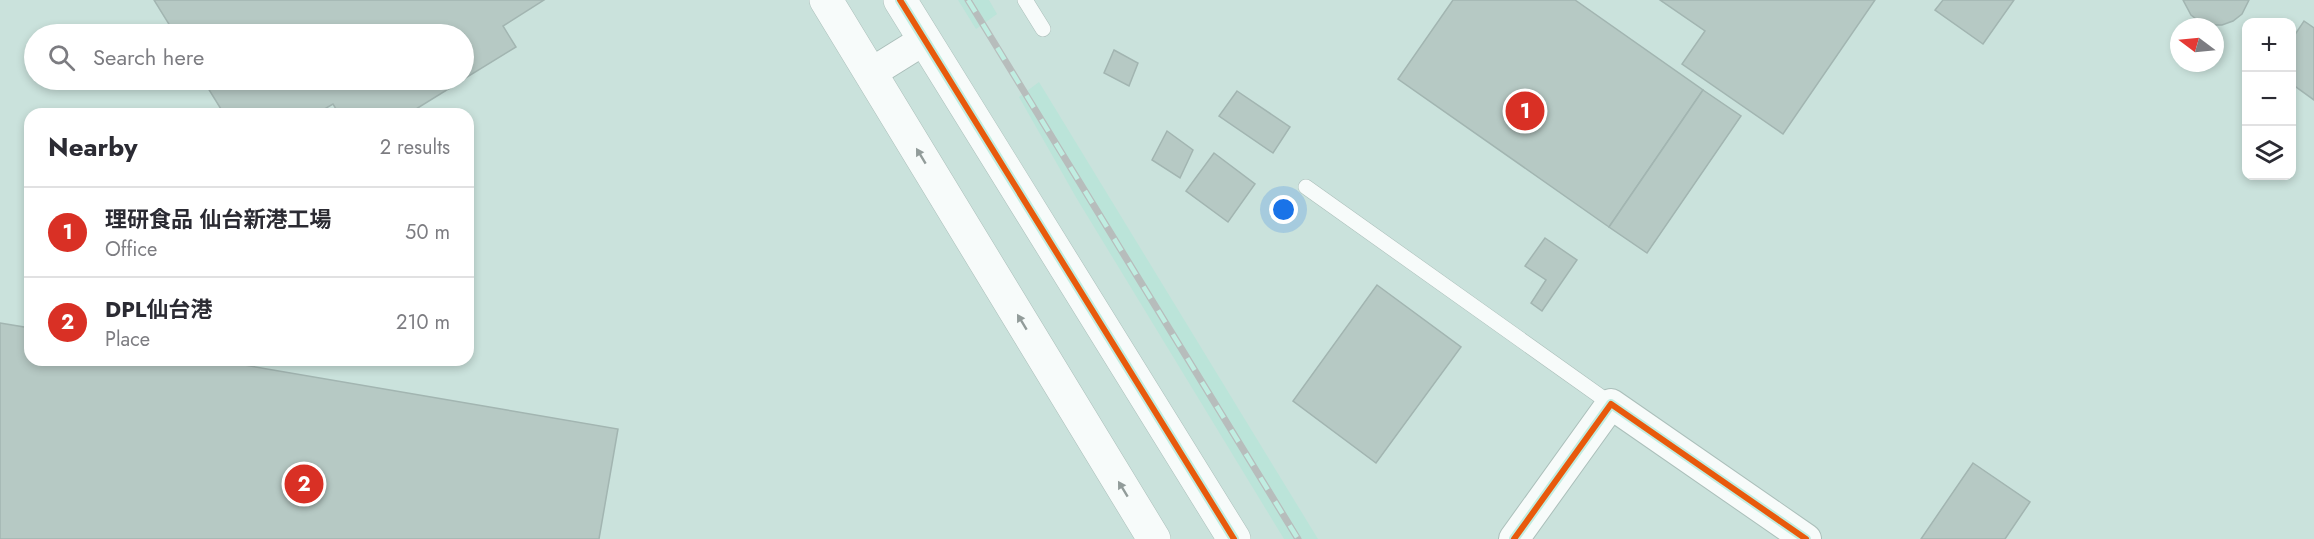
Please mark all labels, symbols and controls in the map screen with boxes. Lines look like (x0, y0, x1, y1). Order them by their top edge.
north arrow (2170, 18, 2224, 72)
map controls (2242, 18, 2296, 180)
button: + (2242, 18, 2296, 72)
search box (24, 24, 474, 90)
icon: search (45, 41, 78, 74)
text: Search here (93, 41, 204, 73)
button: − (2242, 72, 2296, 126)
pin: 1 (1506, 88, 1544, 134)
button: layers (2242, 126, 2296, 180)
text: Nearby (48, 128, 137, 166)
text: 2 results (380, 133, 450, 162)
one-way arrow (915, 148, 926, 164)
your location (1269, 195, 1298, 224)
text: 理研食品 仙台新港工場 (105, 203, 332, 235)
text: 1 (62, 218, 73, 247)
text: 50 m (405, 218, 450, 247)
text: Office (105, 235, 157, 264)
text: DPL仙台港 (105, 293, 212, 325)
text: 2 (61, 308, 74, 337)
text: 210 m (396, 308, 450, 337)
one-way arrow (1017, 313, 1027, 330)
text: Place (105, 325, 150, 354)
pin: 2 (284, 462, 324, 506)
one-way arrow (1118, 481, 1129, 497)

